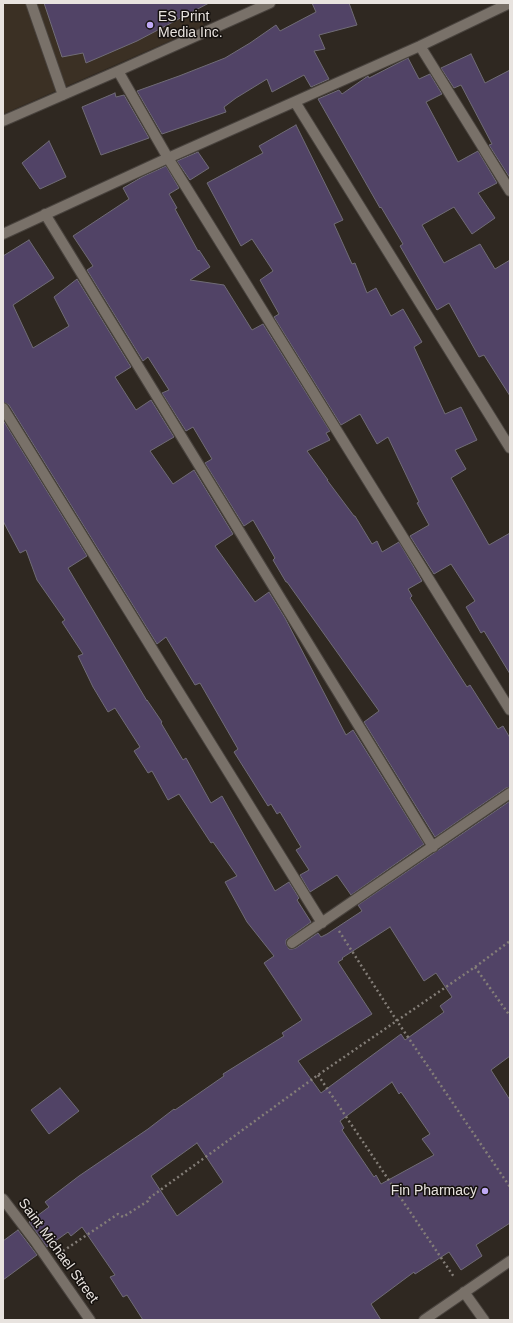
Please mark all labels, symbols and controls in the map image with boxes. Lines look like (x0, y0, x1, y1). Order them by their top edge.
place label: ES Print Media Inc. (158, 9, 223, 42)
marker: ES Print Media Inc. (145, 20, 155, 30)
place label: Fin Pharmacy (391, 1183, 477, 1199)
marker: Fin Pharmacy (480, 1186, 490, 1196)
street label: Saint Michael Street (14, 1195, 102, 1307)

